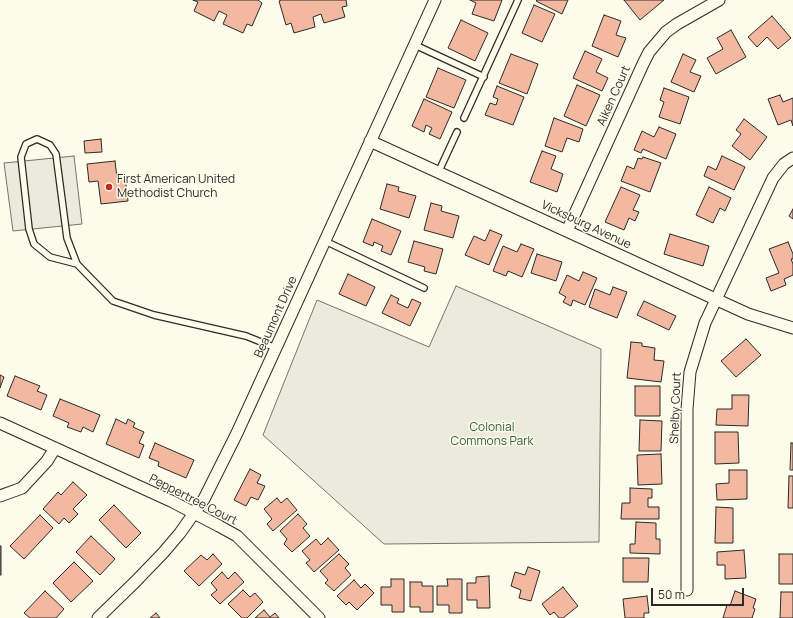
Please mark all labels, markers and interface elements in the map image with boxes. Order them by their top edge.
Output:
street label: Aiken Court [594,64,634,128]
place label: First American United Methodist Church [117,173,235,201]
marker: First American United Methodist Church [104,182,114,192]
street label: Vicksburg Avenue [539,198,633,252]
street label: Beaumont Drive [252,274,300,360]
street label: Shelby Court [668,372,684,444]
park label: Colonial Commons Park [451,421,533,449]
street label: Peppertree Court [147,472,239,528]
scale bar [653,580,746,606]
text: 50 m [658,586,685,603]

